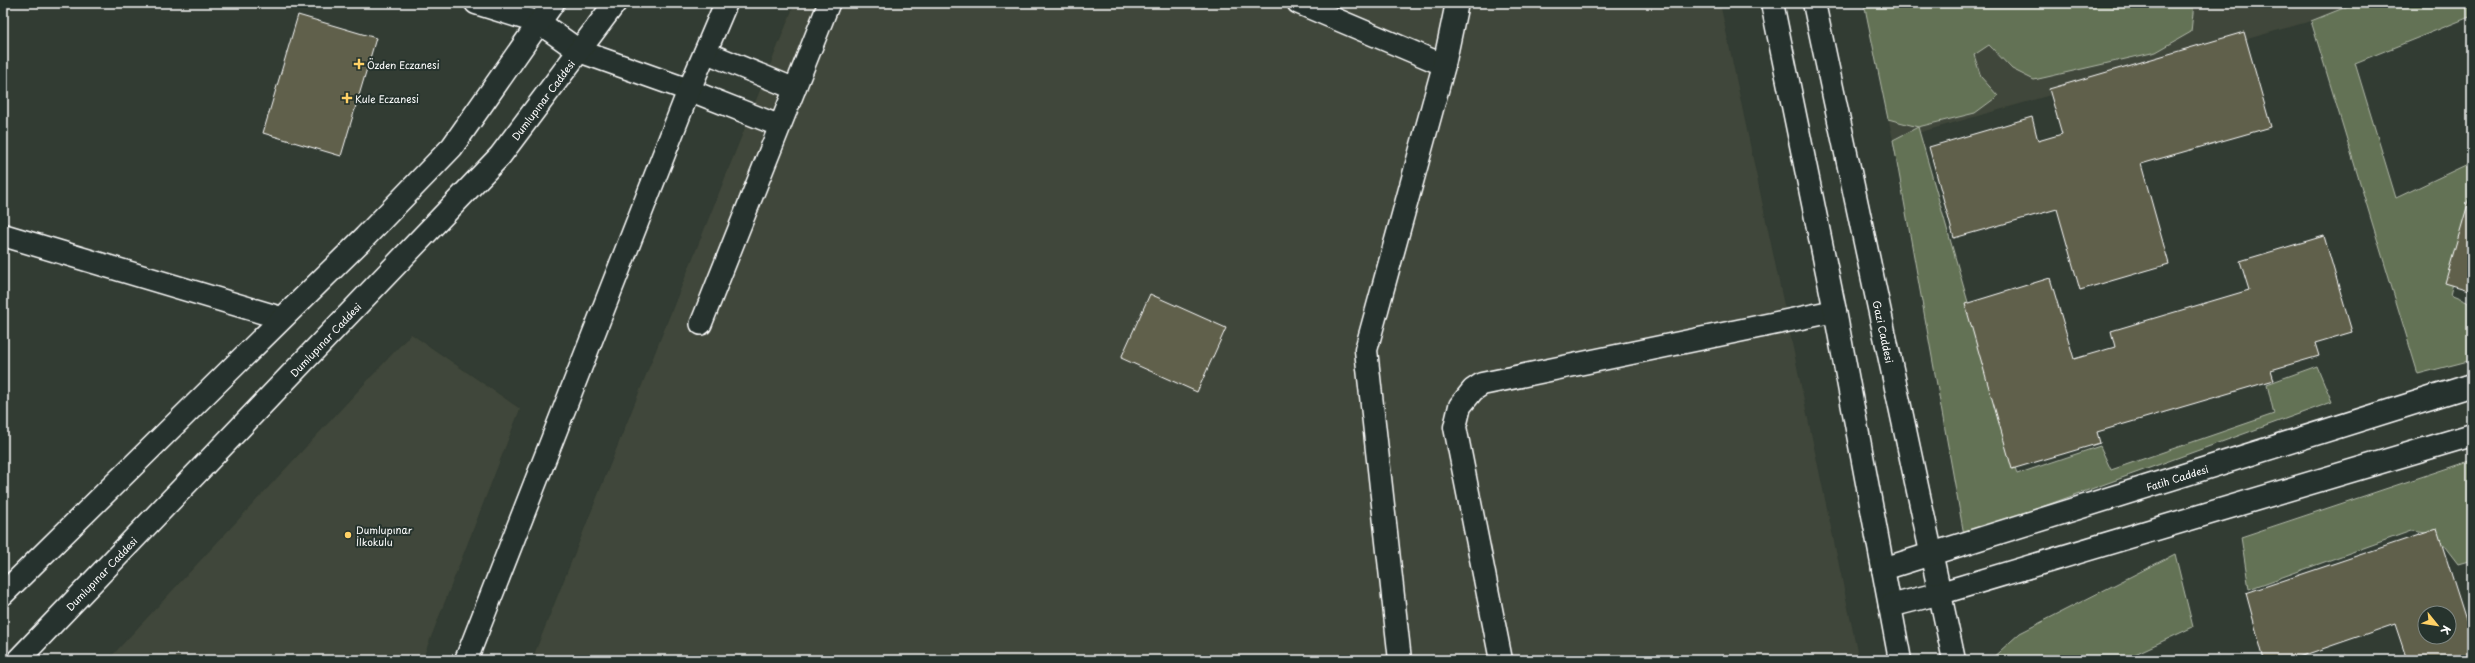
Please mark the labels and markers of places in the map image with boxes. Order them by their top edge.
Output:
place label: Özden Eczanesi [367,57,440,72]
marker: Özden Eczanesi [354,59,364,69]
place label: Kule Eczanesi [355,91,419,106]
marker: Kule Eczanesi [342,93,352,103]
place label: Dumlupınar İlkokulu [356,522,413,549]
marker: Dumlupınar İlkokulu [343,530,353,540]

